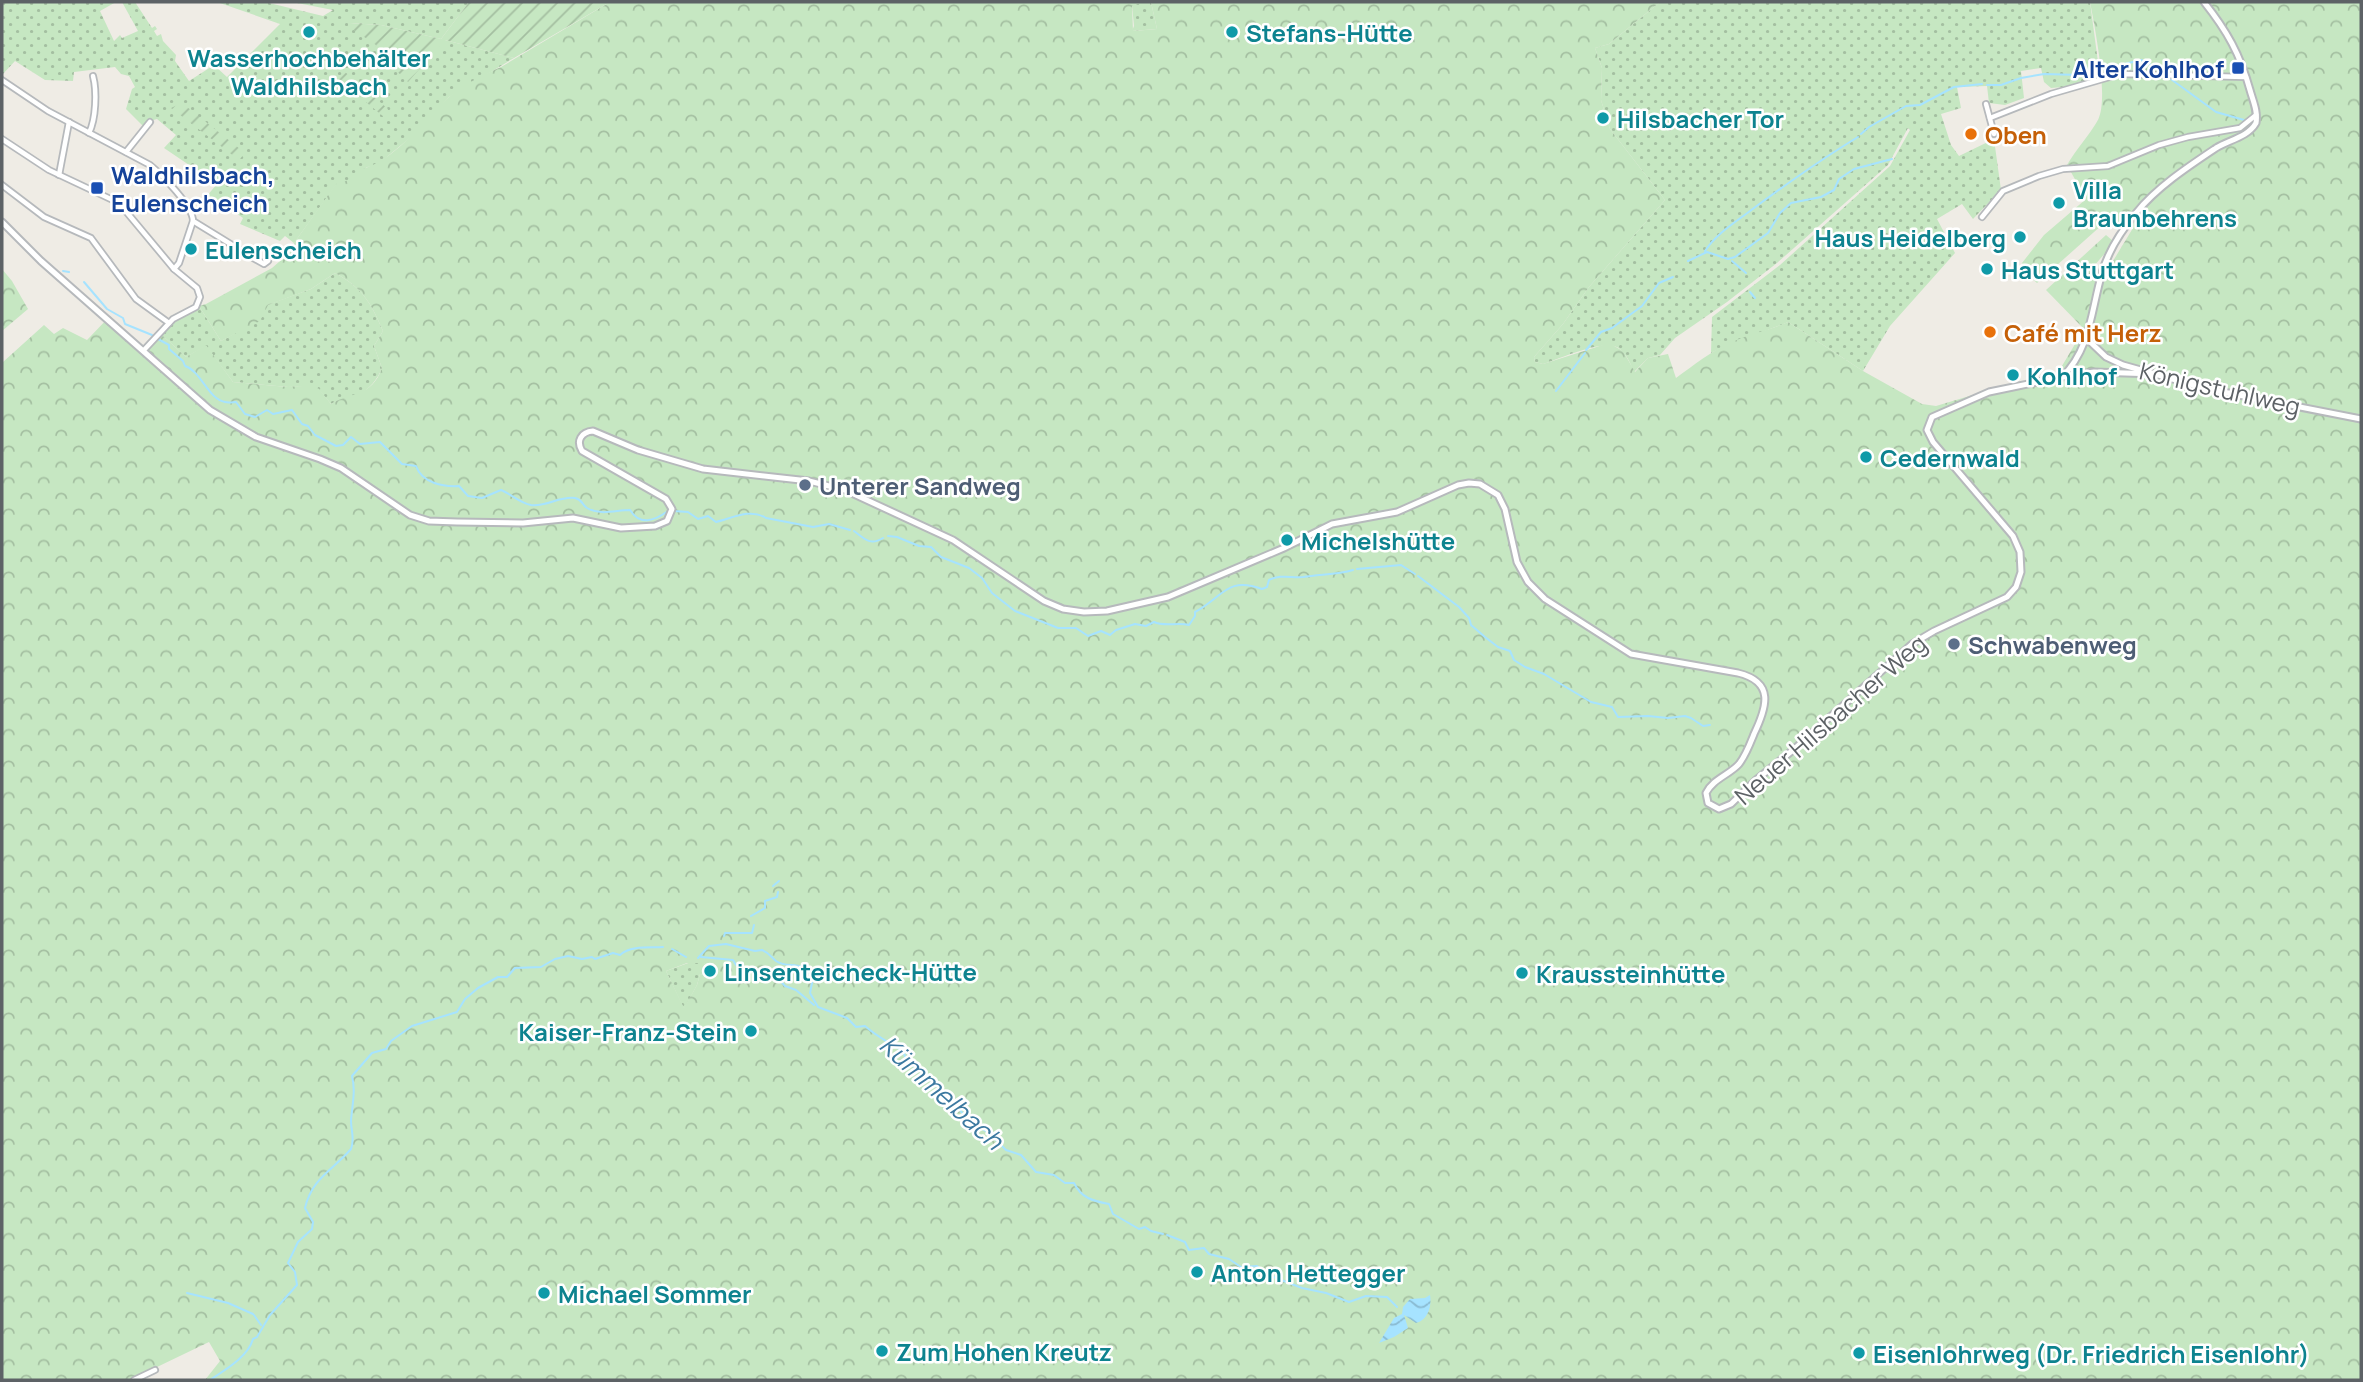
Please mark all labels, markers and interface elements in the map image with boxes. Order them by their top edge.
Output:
place label: Stefans-Hütte [1246,16,1413,49]
marker: Wasserhochbehälter Waldhilsbach [301,24,317,40]
marker: Stefans-Hütte [1224,24,1240,40]
place label: Wasserhochbehälter Waldhilsbach [187,41,431,102]
place label: Alter Kohlhof [2073,52,2224,85]
marker: Alter Kohlhof [2230,60,2246,76]
place label: Hilsbacher Tor [1617,102,1784,135]
marker: Hilsbacher Tor [1595,110,1611,126]
place label: Oben [1985,118,2047,151]
marker: Oben [1963,126,1979,142]
place label: Waldhilsbach, Eulenscheich [111,158,275,219]
place label: Villa Braunbehrens [2073,173,2237,234]
marker: Waldhilsbach, Eulenscheich [89,180,105,196]
marker: Villa Braunbehrens [2051,195,2067,211]
place label: Haus Heidelberg [1814,221,2006,254]
marker: Haus Heidelberg [2012,229,2028,245]
place label: Eulenscheich [205,233,362,266]
marker: Eulenscheich [183,241,199,257]
place label: Haus Stuttgart [2001,253,2174,286]
marker: Haus Stuttgart [1979,261,1995,277]
place label: Café mit Herz [2004,316,2162,349]
marker: Café mit Herz [1982,324,1998,340]
street label: Königstuhlweg [2136,353,2304,423]
place label: Kohlhof [2027,359,2117,392]
marker: Kohlhof [2005,367,2021,383]
place label: Cedernwald [1880,441,2020,474]
marker: Cedernwald [1858,449,1874,465]
place label: Unterer Sandweg [819,469,1021,502]
marker: Unterer Sandweg [797,477,813,493]
place label: Michelshütte [1301,524,1455,557]
marker: Michelshütte [1279,532,1295,548]
street label: Neuer Hilsbacher Weg [1727,626,1933,812]
place label: Schwabenweg [1968,628,2137,661]
marker: Schwabenweg [1946,636,1962,652]
place label: Linsenteicheck-Hütte [724,955,977,988]
place label: Kraussteinhütte [1536,957,1725,990]
marker: Linsenteicheck-Hütte [702,963,718,979]
marker: Kraussteinhütte [1514,965,1530,981]
place label: Kaiser-Franz-Stein [519,1015,737,1048]
marker: Kaiser-Franz-Stein [743,1023,759,1039]
water label: Kümmelbach [872,1027,1013,1158]
place label: Anton Hettegger [1211,1256,1406,1289]
marker: Anton Hettegger [1189,1264,1205,1280]
place label: Michael Sommer [558,1277,751,1310]
marker: Michael Sommer [536,1285,552,1301]
place label: Zum Hohen Kreutz [896,1335,1112,1368]
place label: Eisenlohrweg (Dr. Friedrich Eisenlohr) [1873,1337,2310,1370]
marker: Zum Hohen Kreutz [874,1343,890,1359]
marker: Eisenlohrweg (Dr. Friedrich Eisenlohr) [1851,1345,1867,1361]

